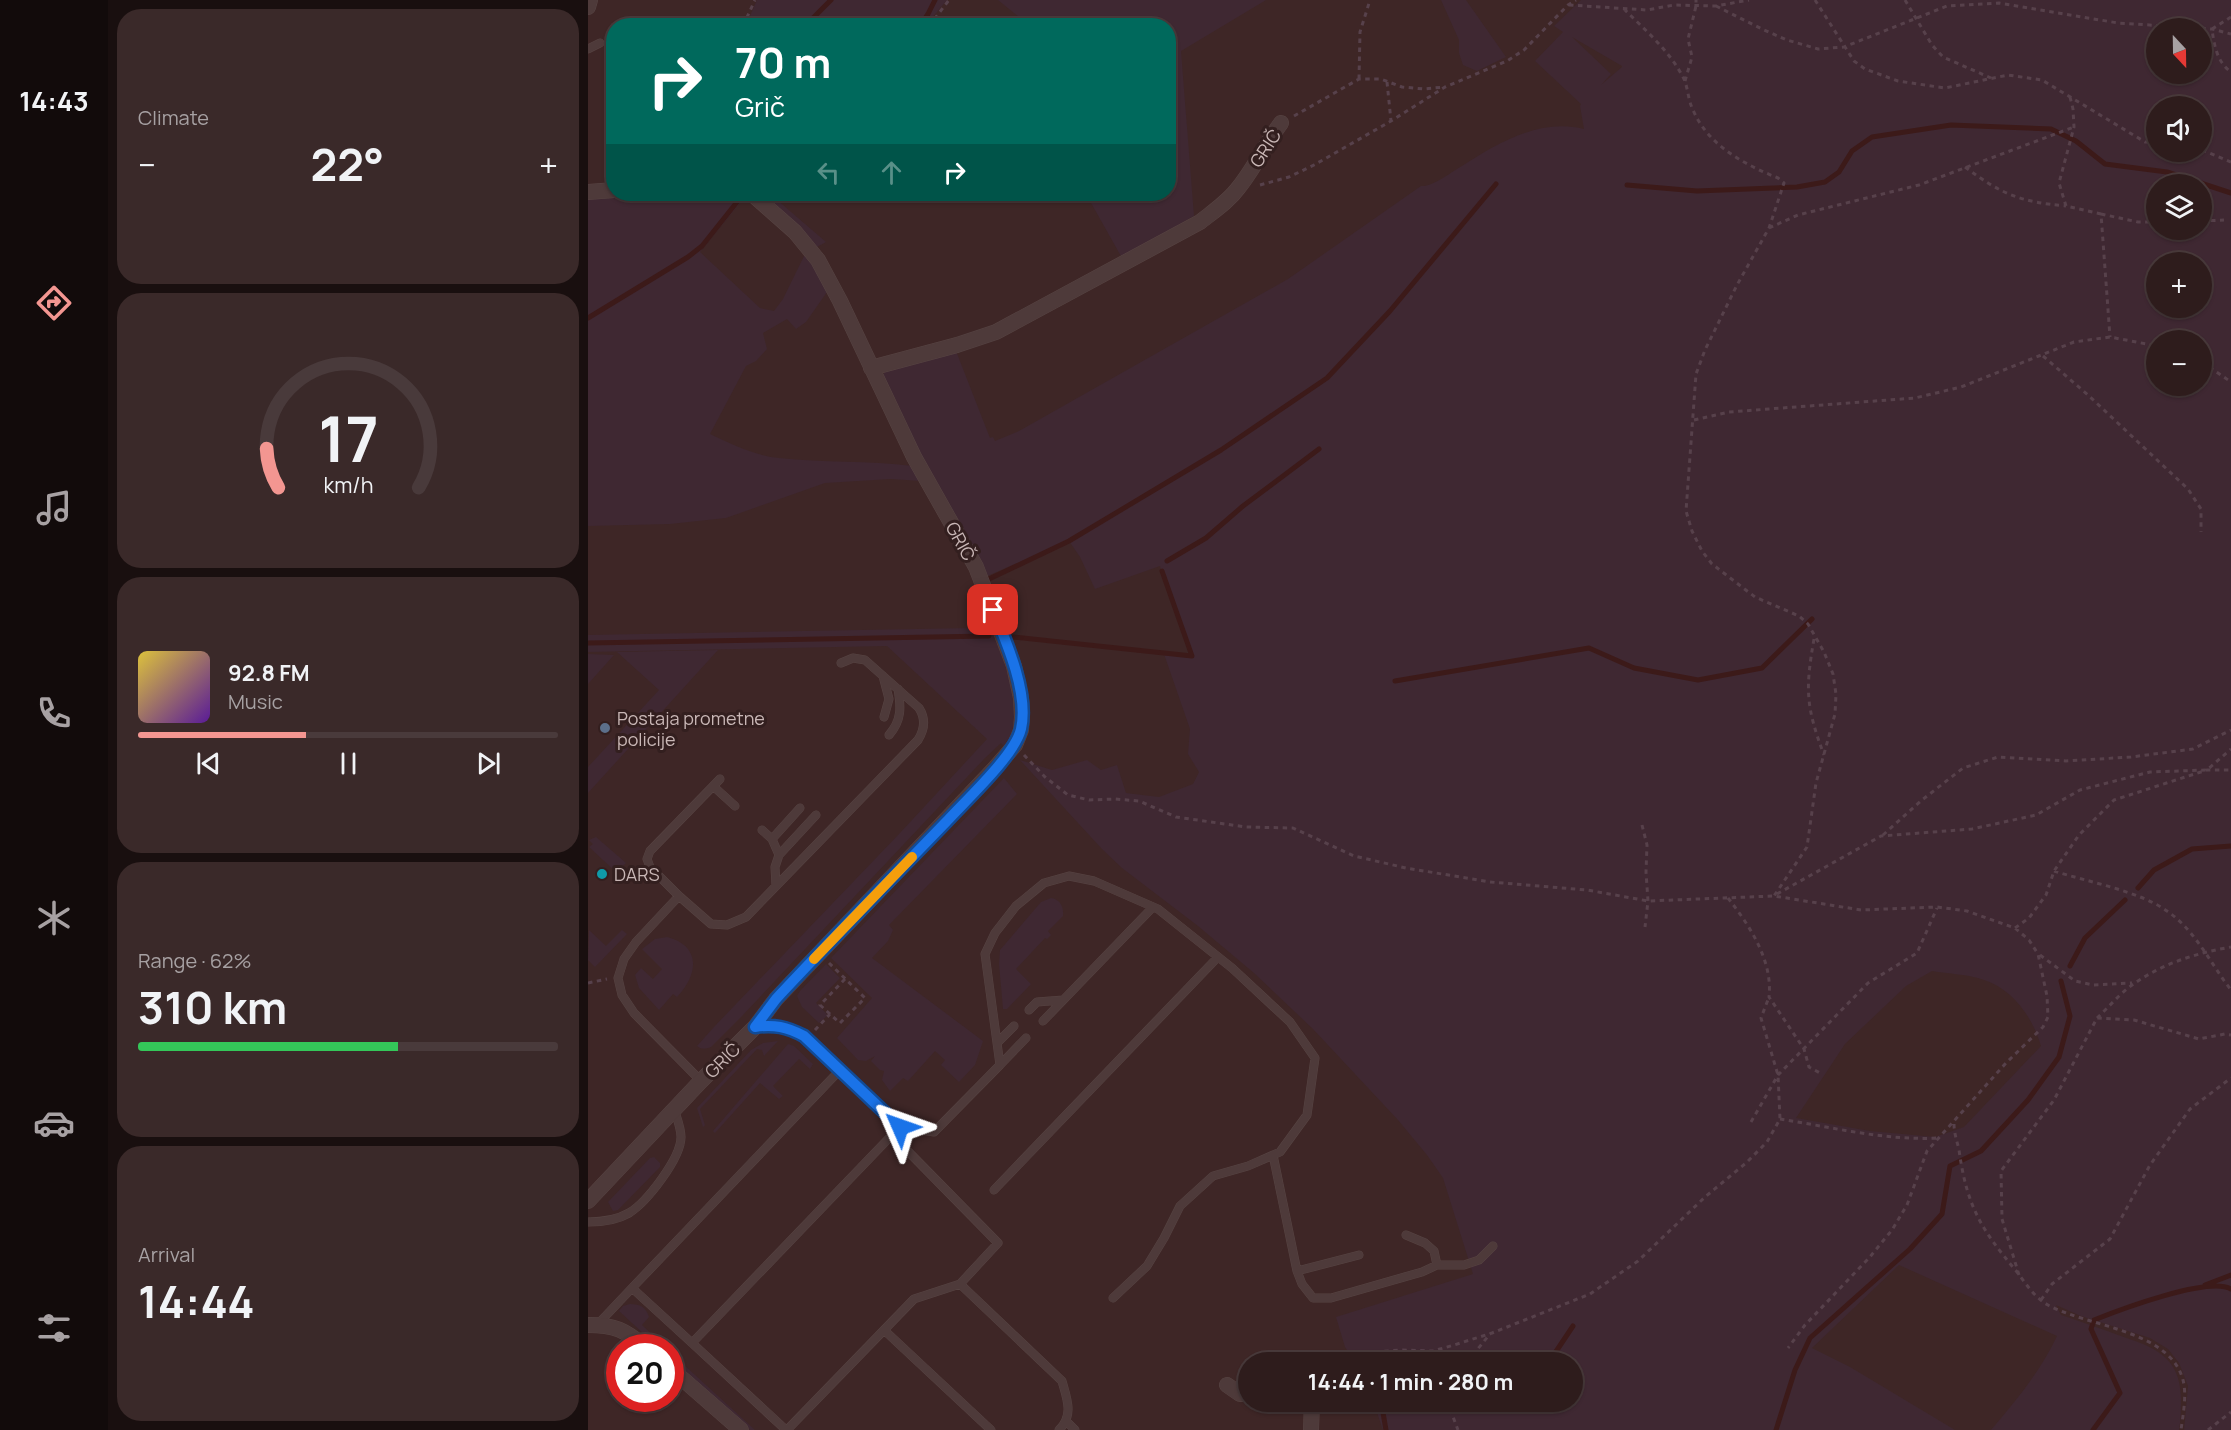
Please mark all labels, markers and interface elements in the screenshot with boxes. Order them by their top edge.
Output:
north arrow [2146,18,2212,84]
map controls [2146,18,2212,396]
text: 70 m [735,33,831,91]
icon: right [636,42,714,120]
text: 14:43 [19,82,89,119]
text: Grič [735,88,785,125]
button: sound [2146,96,2212,162]
text: Climate [138,104,209,131]
street label: GRIČ [1244,124,1286,172]
text: 22° [310,133,384,195]
text: − [138,142,156,187]
text: + [539,142,558,187]
icon: left [812,156,845,189]
icon: ahead [875,156,908,189]
icon: right [938,156,971,189]
button: layers [2146,174,2212,240]
button: + [2146,252,2212,318]
icon: directions [33,282,75,324]
button: − [2146,330,2212,396]
text: 17 [318,395,378,481]
text: km/h [323,470,373,499]
icon: music [33,487,75,529]
street label: GRIČ [941,517,982,565]
pin [967,584,1018,635]
icon: arrive [976,593,1009,626]
text: 92.8 FM [228,658,310,688]
text: Music [228,688,283,715]
icon: phone [33,692,75,734]
place label: Postaja prometne policije [617,706,765,751]
marker: Postaja prometne policije [598,721,612,735]
icon: previous [192,747,225,780]
icon: pause [332,747,365,780]
icon: next [472,747,505,780]
place label: DARS [614,862,660,886]
marker: DARS [595,867,609,881]
icon: climate [33,897,75,939]
text: Range · 62% [138,947,252,974]
text: 310 km [138,976,287,1038]
street label: GRIČ [699,1037,745,1083]
position arrow [868,1095,932,1159]
icon: car [33,1102,75,1144]
text: Arrival [138,1241,195,1268]
text: 14:44 [138,1270,255,1332]
icon: filters [33,1307,75,1349]
speed limit sign: 20 [606,1334,684,1412]
text: 14:44 · 1 min · 280 m [1308,1367,1513,1397]

